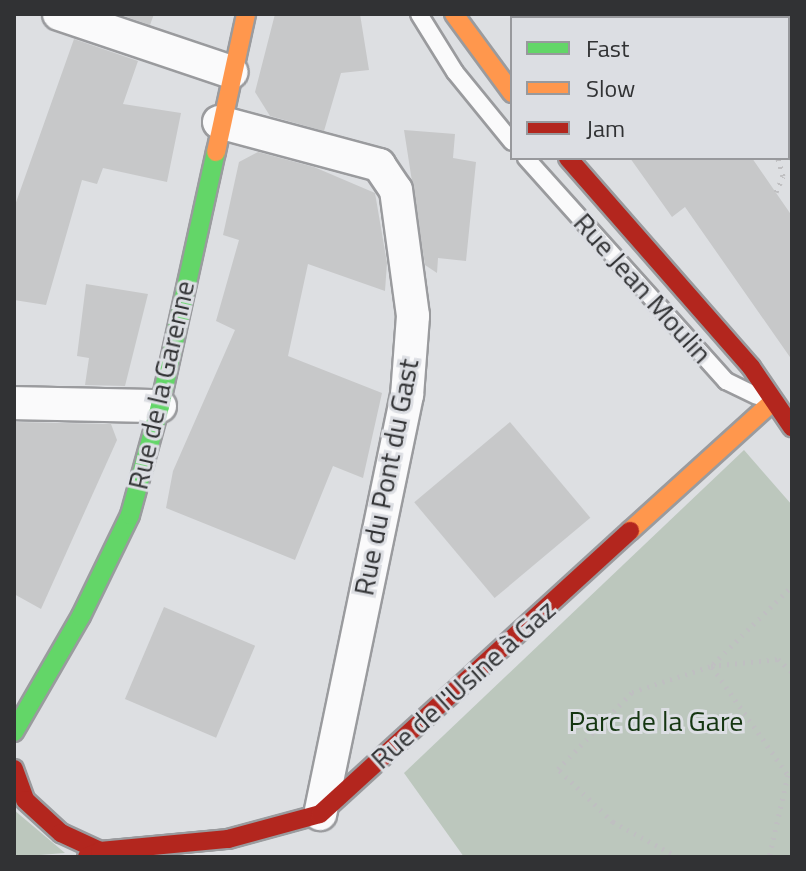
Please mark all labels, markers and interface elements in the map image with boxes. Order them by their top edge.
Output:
legend [510,16,790,160]
text: Fast [586,30,629,66]
text: Slow [586,70,635,106]
text: Jam [586,110,625,146]
street label: Rue Jean Moulin [567,206,719,370]
street label: Rue de la Garenne [121,277,201,493]
street label: Rue du Pont du Gast [347,356,425,598]
street label: Rue de l'Usine à Gaz [364,592,562,776]
park label: Parc de la Gare [569,704,743,738]

